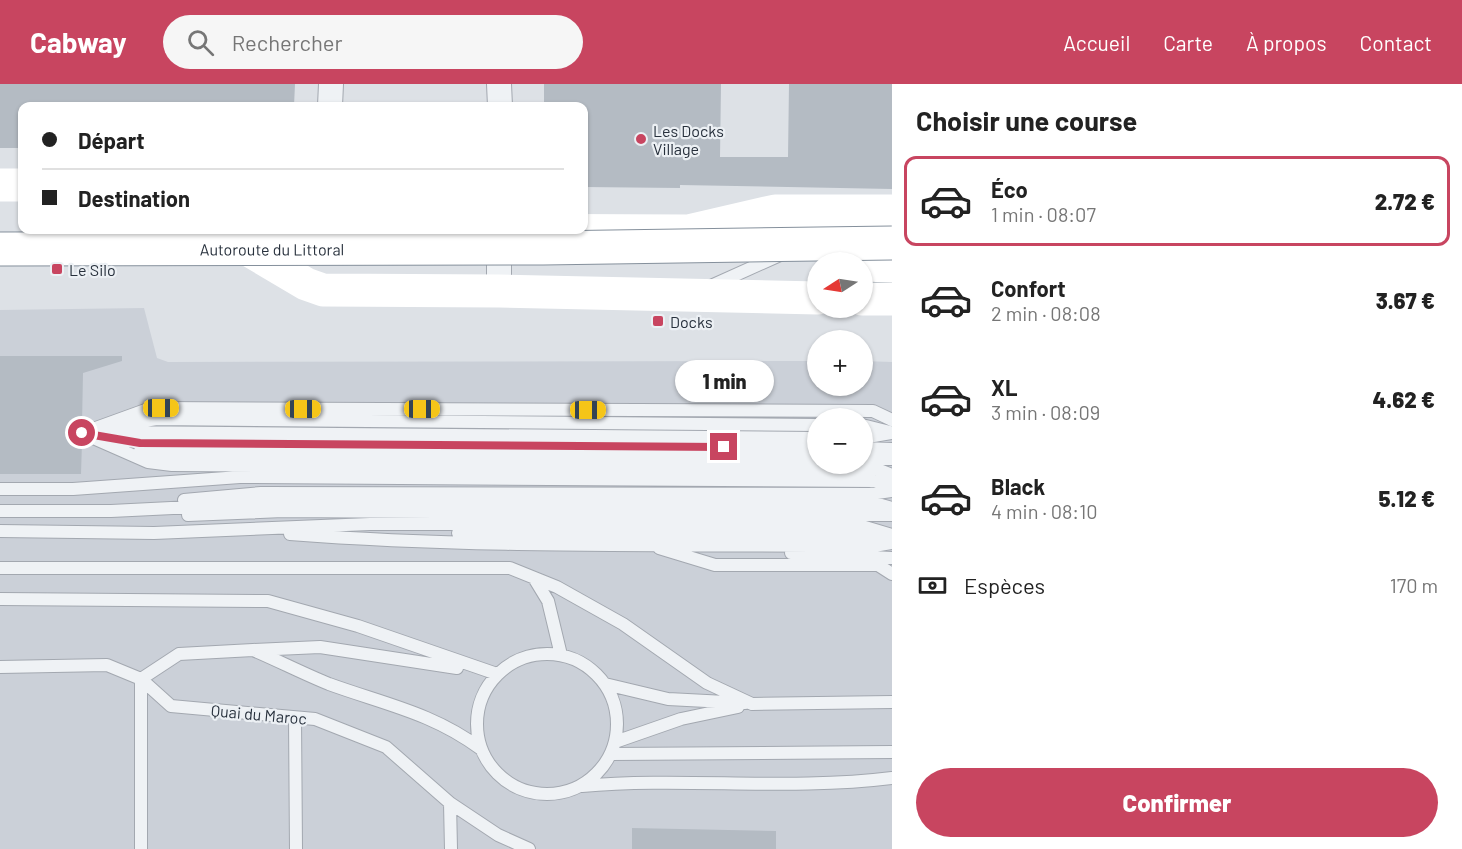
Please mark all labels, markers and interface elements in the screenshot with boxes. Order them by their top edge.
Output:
search box [163,15,583,69]
text: Cabway [30,25,127,59]
icon: search [184,26,217,59]
text: Rechercher [232,29,342,55]
text: Accueil [1063,30,1130,55]
text: Carte [1163,30,1213,55]
text: À propos [1246,30,1327,55]
text: Contact [1360,30,1432,55]
text: Choisir une course [916,104,1137,136]
place label: Les Docks Village [653,121,724,158]
text: Départ [78,127,145,153]
marker: Les Docks Village [634,132,648,146]
icon: car [919,174,973,228]
text: Éco [991,176,1028,202]
text: Destination [78,185,190,211]
text: 2.72 € [1375,188,1435,214]
text: 1 min · 08:07 [991,202,1096,226]
street label: Autoroute du Littoral [200,239,344,258]
north arrow [807,252,873,318]
map controls [807,252,873,474]
place label: Le Silo [69,260,116,279]
marker: Le Silo [50,262,64,276]
icon: car [919,273,973,327]
text: Confort [991,275,1066,301]
text: 3.67 € [1376,287,1435,313]
text: 2 min · 08:08 [991,301,1101,325]
place label: Docks [670,312,713,331]
marker: Docks [651,314,665,328]
button: + [807,330,873,396]
callout: 1 min [674,360,774,402]
text: 1 min [703,369,746,393]
icon: car [919,372,973,426]
text: XL [991,374,1017,400]
text: 4.62 € [1373,386,1435,412]
car [143,399,179,417]
car [285,400,321,418]
car [404,400,440,418]
text: 3 min · 08:09 [991,400,1100,424]
car [570,401,606,419]
button: − [807,408,873,474]
route start [68,419,95,446]
route end [710,433,737,460]
icon: car [919,471,973,525]
text: Black [991,473,1045,499]
text: 5.12 € [1378,485,1435,511]
text: 4 min · 08:10 [991,499,1097,523]
icon: cash [916,569,949,602]
text: Espèces [964,572,1045,598]
text: 170 m [1390,573,1438,597]
street label: Quai du Maroc [210,700,308,728]
button: Confirmer [916,768,1438,837]

